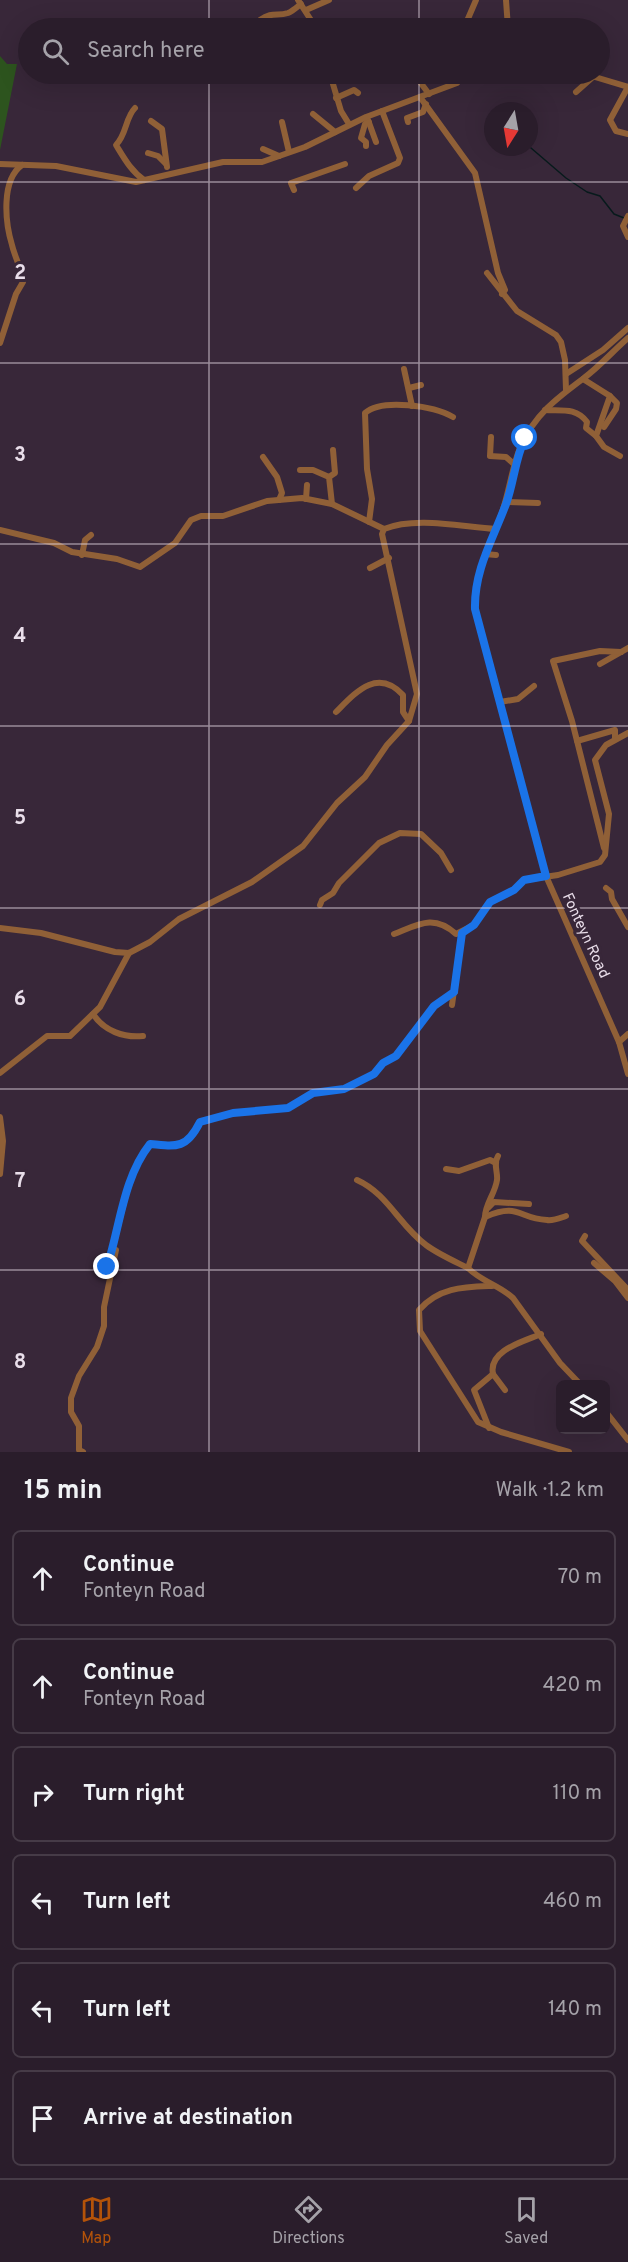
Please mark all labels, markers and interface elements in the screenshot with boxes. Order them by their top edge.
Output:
search box [18,18,610,84]
icon: search [39,35,72,68]
text: Search here [87,38,205,65]
north arrow [484,102,538,156]
text: 2 [14,261,26,287]
route start [511,424,537,450]
text: 3 [14,443,26,469]
text: 4 [14,624,26,650]
text: 5 [14,806,26,832]
street label: Fonteyn Road [557,890,613,982]
text: 6 [14,987,26,1013]
text: 7 [15,1169,25,1195]
route end [93,1253,119,1279]
text: 8 [14,1350,26,1376]
map controls [556,1380,610,1434]
button: layers [556,1380,610,1434]
text: 15 min [24,1475,102,1508]
text: Walk · 1.2 km [495,1478,604,1504]
text: Continue [83,1552,174,1579]
icon: ahead [26,1562,59,1595]
text: 70 m [558,1565,602,1591]
text: Fonteyn Road [83,1579,205,1605]
text: Continue [83,1660,174,1687]
icon: ahead [26,1670,59,1703]
text: 420 m [543,1673,602,1699]
text: Fonteyn Road [83,1687,205,1713]
icon: right [26,1778,59,1811]
text: Turn right [83,1781,185,1808]
text: 110 m [553,1781,602,1807]
icon: left [26,1886,59,1919]
text: Turn left [83,1889,171,1916]
text: 460 m [543,1889,602,1915]
icon: left [26,1994,59,2027]
text: Turn left [83,1997,171,2024]
text: 140 m [548,1997,602,2023]
icon: arrive [26,2102,59,2135]
text: Arrive at destination [83,2105,293,2132]
tab: Map [80,2193,113,2249]
tab: Directions [272,2193,345,2249]
tab: Saved [504,2193,548,2249]

